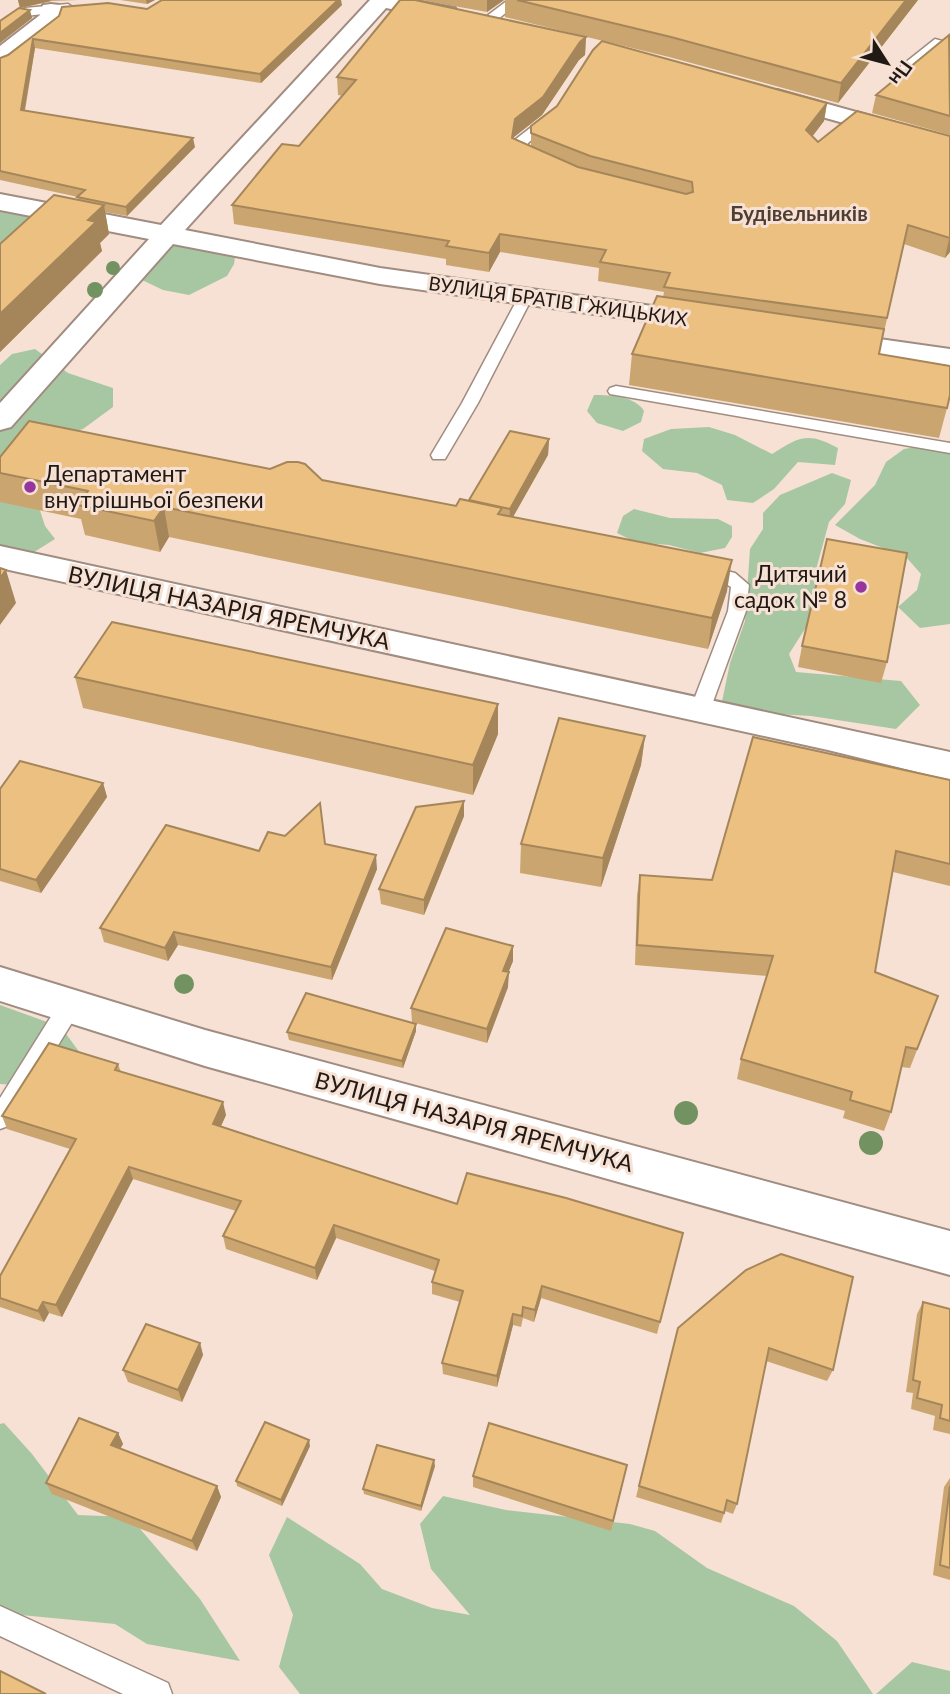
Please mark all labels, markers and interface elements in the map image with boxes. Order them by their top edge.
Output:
north arrow [852,28,922,98]
text: Пн [885,56,918,90]
district label: Будівельників [730,200,868,225]
street label: ВУЛИЦЯ БРАТІВ ҐЖИЦЬКИХ [427,271,690,330]
place label: Департамент внутрішньої безпеки [44,459,264,513]
marker: Департамент внутрішньої безпеки [22,479,38,495]
street label: ВУЛИЦЯ НАЗАРІЯ ЯРЕМЧУКА [66,559,393,655]
place label: Дитячий садок № 8 [734,559,847,613]
marker: Дитячий садок № 8 [853,579,869,595]
street label: ВУЛИЦЯ НАЗАРІЯ ЯРЕМЧУКА [312,1065,637,1177]

